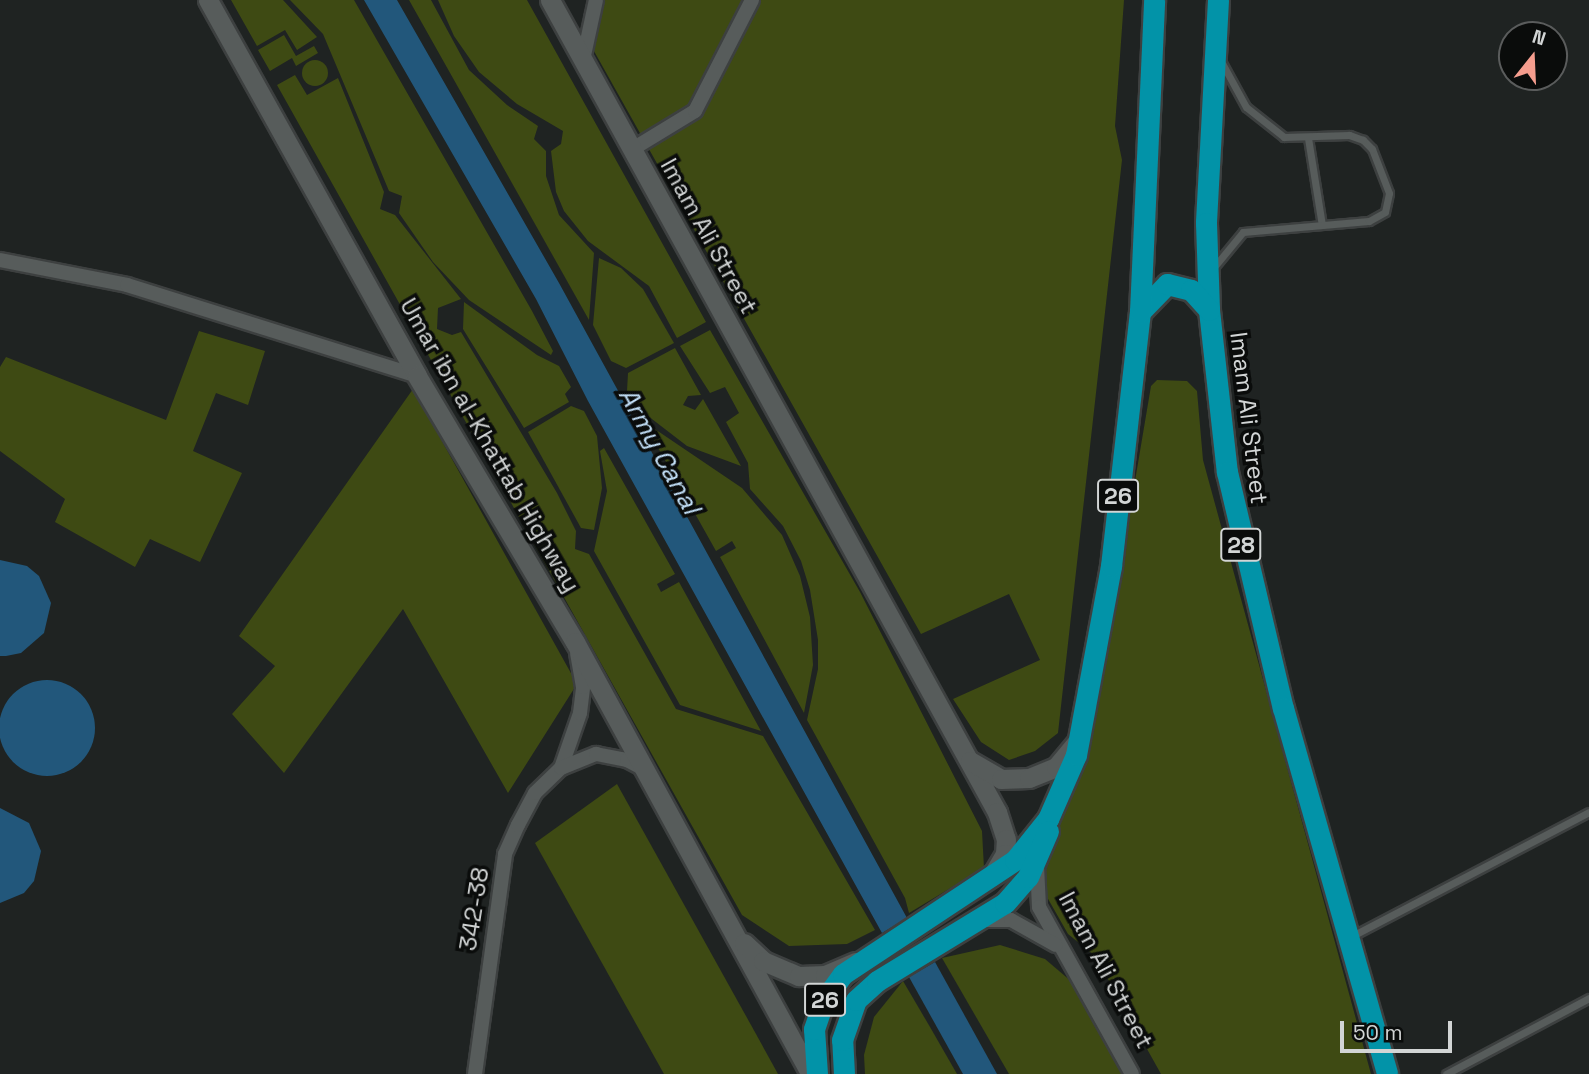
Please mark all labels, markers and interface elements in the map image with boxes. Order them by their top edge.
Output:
north arrow [1498,21,1568,91]
text: N [1529,24,1549,51]
street label: Imam Ali Street [654,153,764,319]
street label: Umar ibn al-Khattab Highway [394,293,586,597]
street label: Imam Ali Street [1224,330,1274,506]
water label: Army Canal [611,382,707,520]
road number: 26 [1097,476,1139,516]
road number: 28 [1220,526,1262,565]
street label: 342-38 [453,865,495,953]
street label: Imam Ali Street [1053,887,1159,1053]
road number: 26 [804,981,846,1020]
scale bar [1344,1007,1456,1052]
text: 50 m [1353,1019,1403,1046]

